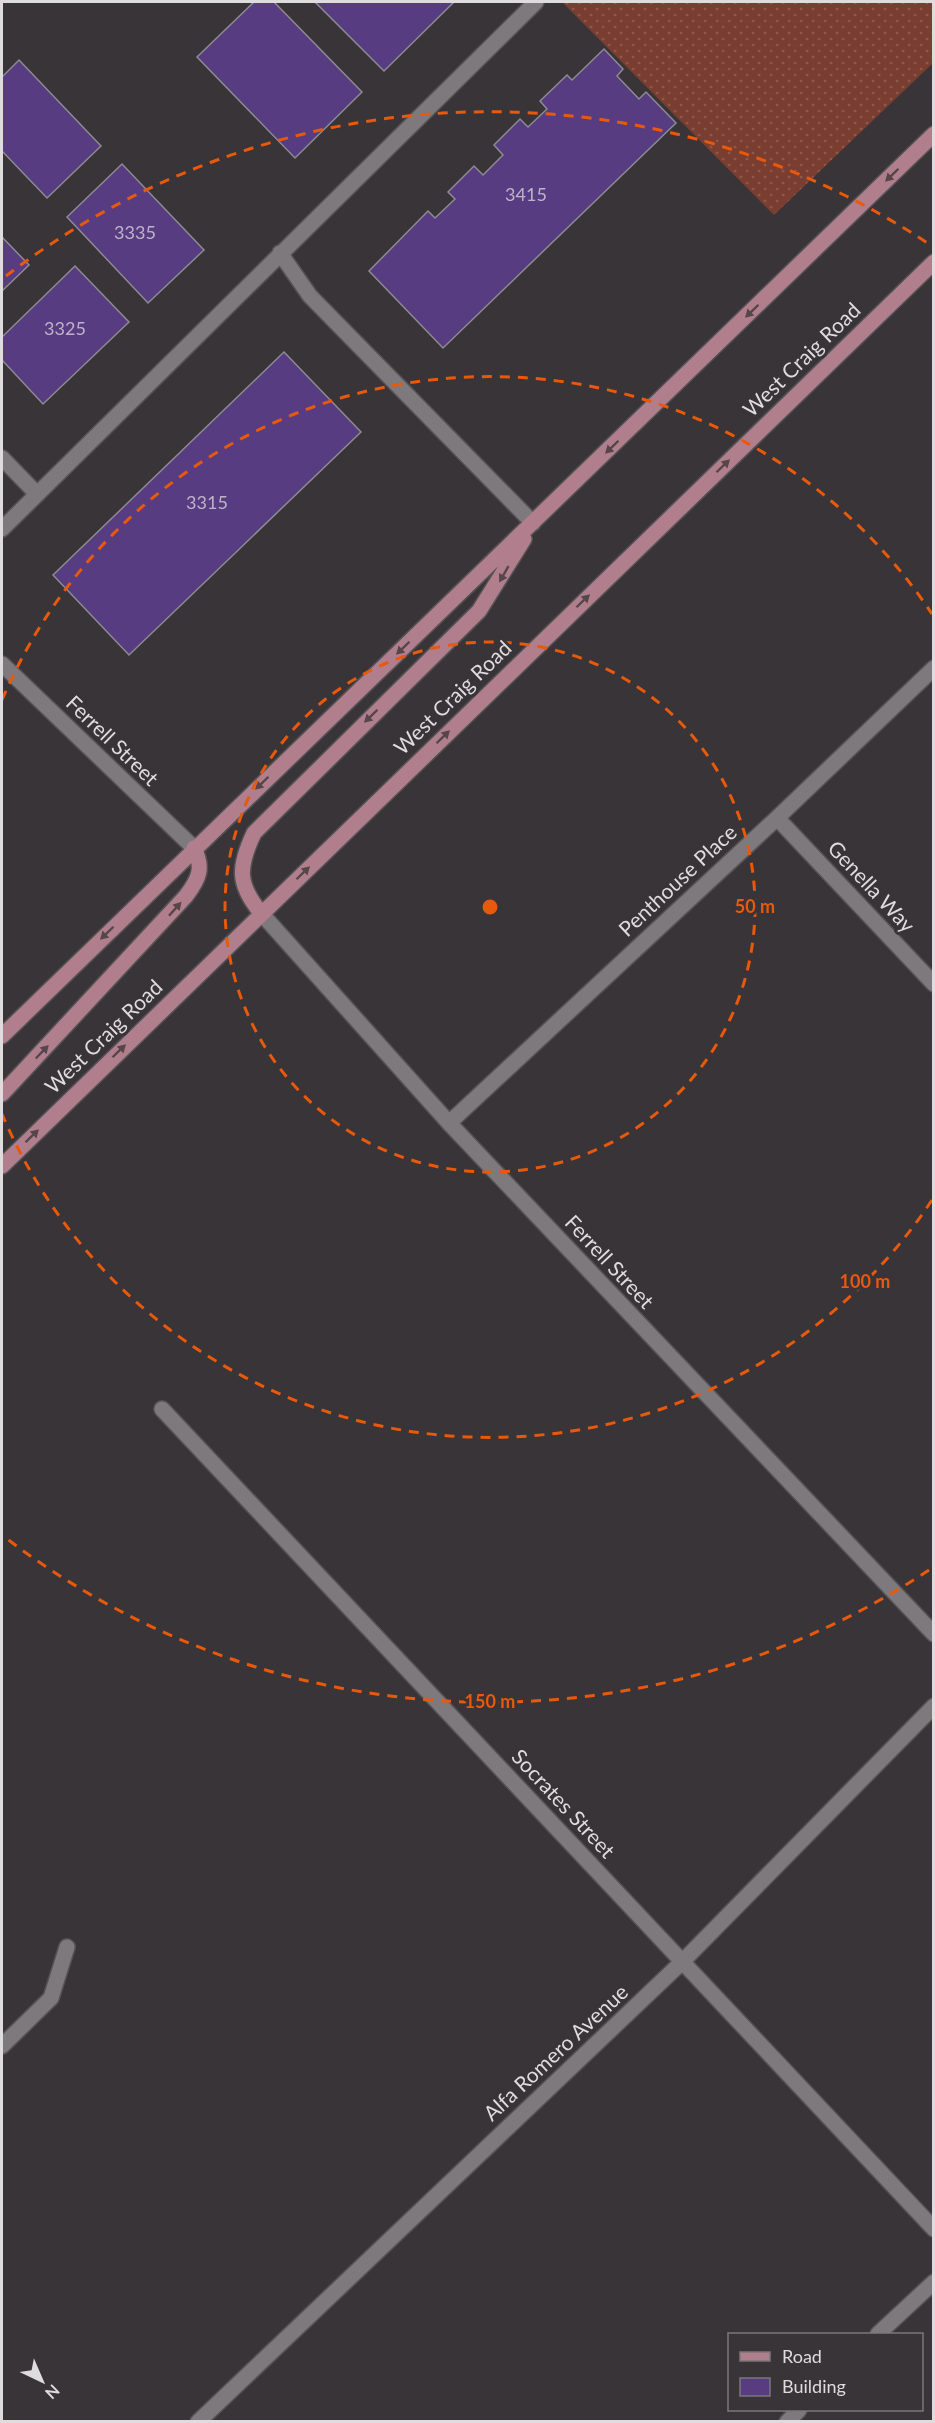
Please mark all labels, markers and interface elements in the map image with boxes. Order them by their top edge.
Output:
one-way arrow [884,168,899,182]
house number: 3415 [505,183,547,205]
house number: 3335 [114,221,156,243]
street label: West Craig Road [737,297,865,421]
one-way arrow [745,303,759,317]
house number: 3325 [44,317,86,339]
one-way arrow [605,439,619,453]
one-way arrow [716,459,730,473]
house number: 3315 [186,491,228,513]
one-way arrow [498,566,509,582]
one-way arrow [576,595,590,609]
street label: West Craig Road [388,635,516,759]
one-way arrow [395,641,410,655]
street label: Ferrell Street [62,690,165,790]
one-way arrow [364,708,378,722]
one-way arrow [435,731,450,744]
one-way arrow [254,776,269,790]
street label: Penthouse Place [613,819,741,941]
street label: Genella Way [823,835,921,937]
one-way arrow [295,866,310,880]
text: 50 m [735,895,775,917]
centre of rings [480,897,500,917]
one-way arrow [168,902,181,917]
one-way arrow [99,926,114,940]
street label: West Craig Road [39,974,167,1098]
one-way arrow [35,1044,49,1059]
one-way arrow [112,1045,126,1059]
one-way arrow [24,1130,38,1144]
street label: Ferrell Street [561,1209,660,1313]
text: 100 m [840,1270,890,1292]
text: 150 m [465,1690,515,1712]
street label: Socrates Street [507,1743,621,1863]
street label: Alfa Romero Avenue [478,1979,632,2125]
legend [728,2333,923,2411]
text: Road [782,2345,822,2367]
north arrow [12,2351,72,2411]
text: Building [782,2375,846,2397]
text: N [42,2381,64,2403]

